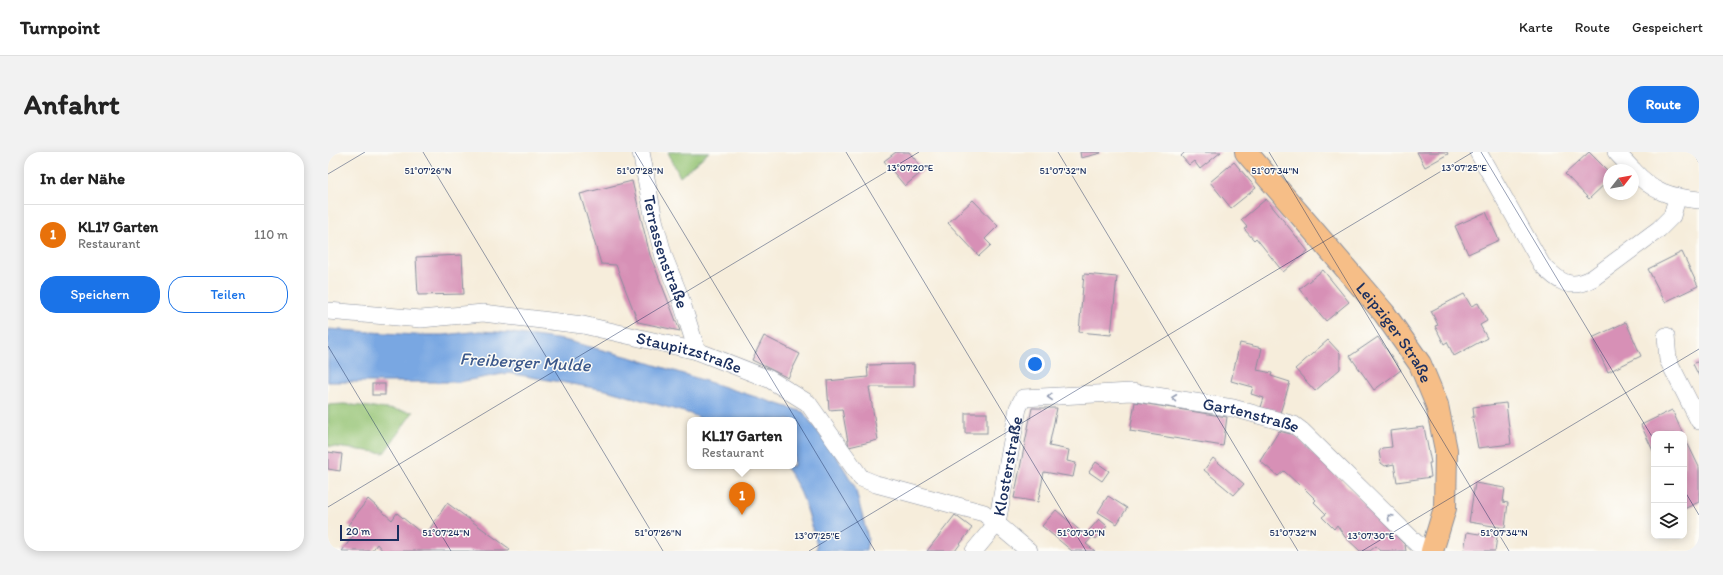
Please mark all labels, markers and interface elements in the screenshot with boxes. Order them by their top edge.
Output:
text: Turnpoint [20,16,100,39]
text: Karte [1519,19,1553,36]
text: Route [1575,19,1610,36]
text: Gespeichert [1632,19,1703,36]
button: Route [1628,86,1699,123]
text: Anfahrt [24,87,119,121]
text: 13°07'20"E [887,161,934,174]
text: 13°07'25"E [1441,161,1487,174]
text: 51°07'26"N [405,164,452,177]
text: 51°07'28"N [617,164,664,177]
text: 51°07'32"N [1040,164,1087,177]
text: 51°07'34"N [1251,164,1299,177]
north arrow [1603,164,1639,200]
text: In der Nähe [40,168,125,188]
street label: Terrassenstraße [639,193,693,311]
text: KL17 Garten [78,218,158,236]
text: 1 [50,227,56,242]
text: 110 m [254,227,288,242]
text: Restaurant [78,236,140,251]
button: Speichern [40,276,160,313]
button: Teilen [168,276,288,313]
street label: Leipziger Straße [1352,278,1437,386]
street label: Staupitzstraße [634,327,745,377]
water label: Freiberger Mulde [459,348,592,376]
your location [1025,354,1045,374]
one-way arrow [1047,393,1053,401]
street label: Gartenstraße [1201,393,1305,436]
one-way arrow [1171,394,1178,403]
street label: Klosterstraße [988,415,1026,518]
popup [687,417,797,469]
text: KL17 Garten [702,427,782,445]
map controls [1651,431,1687,539]
button: + [1651,431,1687,467]
text: Restaurant [702,445,764,460]
button: − [1651,467,1687,503]
pin: 1 [729,482,755,515]
button: layers [1651,503,1687,539]
one-way arrow [1387,514,1395,522]
scale bar [340,523,399,542]
text: 20 m [346,525,370,538]
text: 51°07'24"N [422,526,470,539]
text: 51°07'26"N [635,526,682,539]
text: 51°07'30"N [1057,526,1105,539]
text: 51°07'32"N [1270,526,1317,539]
text: 51°07'34"N [1480,526,1528,539]
text: 13°07'25"E [794,529,840,542]
text: 13°07'30"E [1348,529,1395,542]

